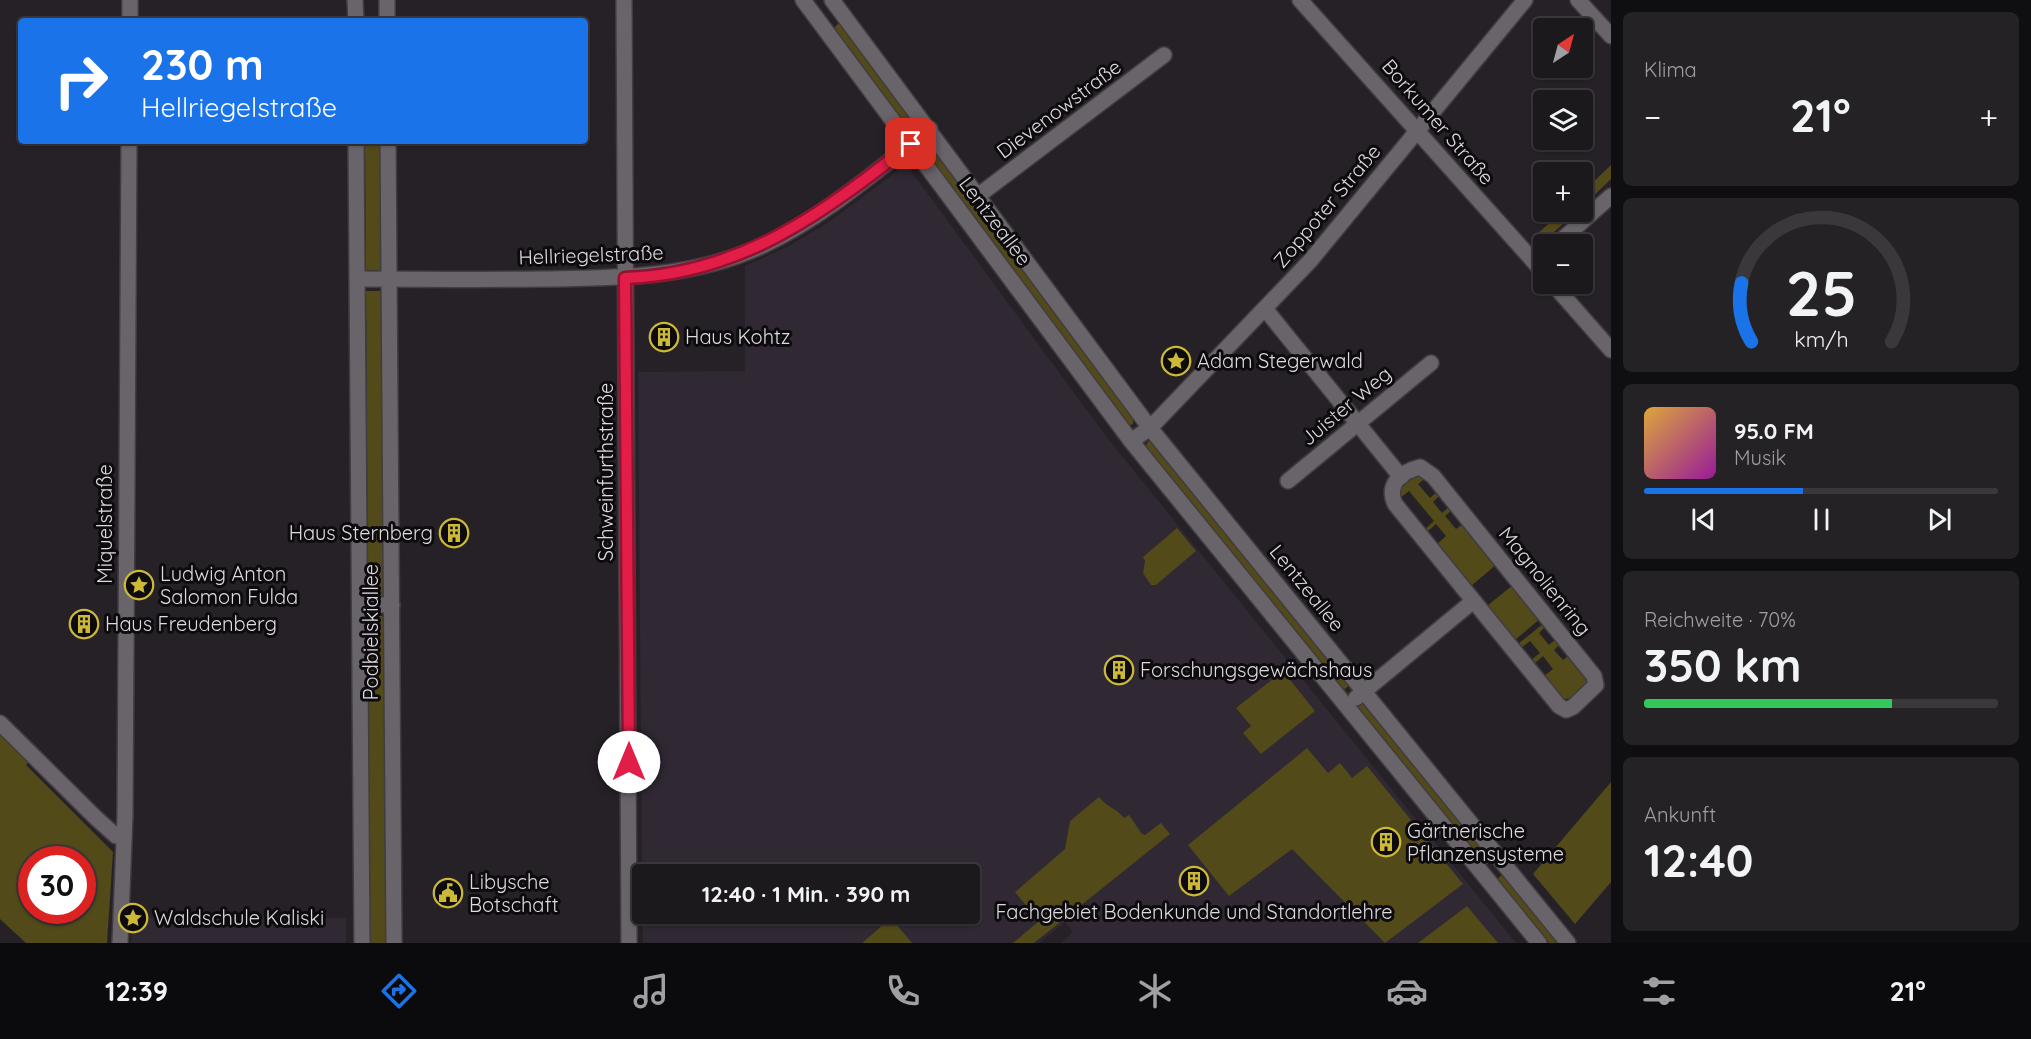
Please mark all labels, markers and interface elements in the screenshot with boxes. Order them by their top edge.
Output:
north arrow [1533,18,1593,78]
map controls [1533,18,1593,294]
text: 230 m [141,38,264,91]
icon: right [42,42,120,120]
street label: Dievenowstraße [992,54,1126,164]
street label: Borkumer Straße [1377,54,1500,190]
text: Klima [1644,57,1697,82]
text: 21° [1790,87,1851,143]
text: Hellriegelstraße [141,90,337,124]
button: layers [1533,90,1593,150]
text: − [1644,96,1661,137]
text: + [1979,96,1998,137]
pin [885,118,936,169]
icon: arrive [894,127,927,160]
street label: Zoppoter Straße [1268,139,1385,272]
button: + [1533,162,1593,222]
street label: Lentzeallee [954,171,1037,270]
button: − [1533,234,1593,294]
street label: Hellriegelstraße [518,239,664,270]
text: 25 [1785,254,1857,332]
building icon: Haus Kohtz [648,321,680,353]
place label: Haus Kohtz [685,324,790,349]
text: km/h [1794,327,1848,353]
place icon: Adam Stegerwald [1160,345,1192,377]
place label: Adam Stegerwald [1197,348,1363,373]
street label: Juister Weg [1295,361,1396,451]
street label: Schweinfurthstraße [593,383,618,561]
text: 95.0 FM [1734,417,1814,445]
text: Musik [1734,445,1786,470]
street label: Miquelstraße [92,464,117,584]
icon: previous [1687,503,1720,536]
icon: pause [1805,503,1838,536]
icon: next [1923,503,1956,536]
building icon: Haus Sternberg [438,517,470,549]
place label: Haus Sternberg [289,520,433,545]
street label: Magnolienring [1494,521,1597,640]
street label: Lentzeallee [1265,539,1350,636]
place label: Ludwig Anton Salomon Fulda [160,561,298,609]
street label: Podbielskiallee [358,564,383,700]
place icon: Ludwig Anton Salomon Fulda [123,569,155,601]
text: Reichweite · 70% [1644,607,1796,632]
building icon: Haus Freudenberg [68,608,100,640]
place label: Haus Freudenberg [105,611,277,636]
text: 350 km [1644,637,1801,693]
building icon: Forschungsgewächshaus [1103,654,1135,686]
place label: Forschungsgewächshaus [1140,657,1372,682]
position arrow [597,730,661,794]
text: Ankunft [1644,802,1716,827]
place label: Gärtnerische Pflanzensysteme [1407,818,1564,866]
building icon: Gärtnerische Pflanzensysteme [1370,826,1402,858]
text: 12:40 [1644,832,1754,888]
speed limit sign: 30 [18,846,96,924]
building icon: Fachgebiet Bodenkunde und Standortlehre [1178,865,1210,897]
place label: Libysche Botschaft [469,869,559,917]
public building icon: Libysche Botschaft [432,877,464,909]
text: 12:40 · 1 Min. · 390 m [702,880,910,908]
place label: Fachgebiet Bodenkunde und Standortlehre [995,899,1393,924]
place icon: Waldschule Kaliski [117,902,149,934]
place label: Waldschule Kaliski [154,905,324,930]
icon: directions [378,970,420,1012]
icon: music [630,970,672,1012]
icon: phone [882,970,924,1012]
icon: climate [1134,970,1176,1012]
icon: car [1386,970,1428,1012]
icon: filters [1638,970,1680,1012]
text: 12:39 [105,974,168,1008]
text: 21° [1889,974,1926,1008]

